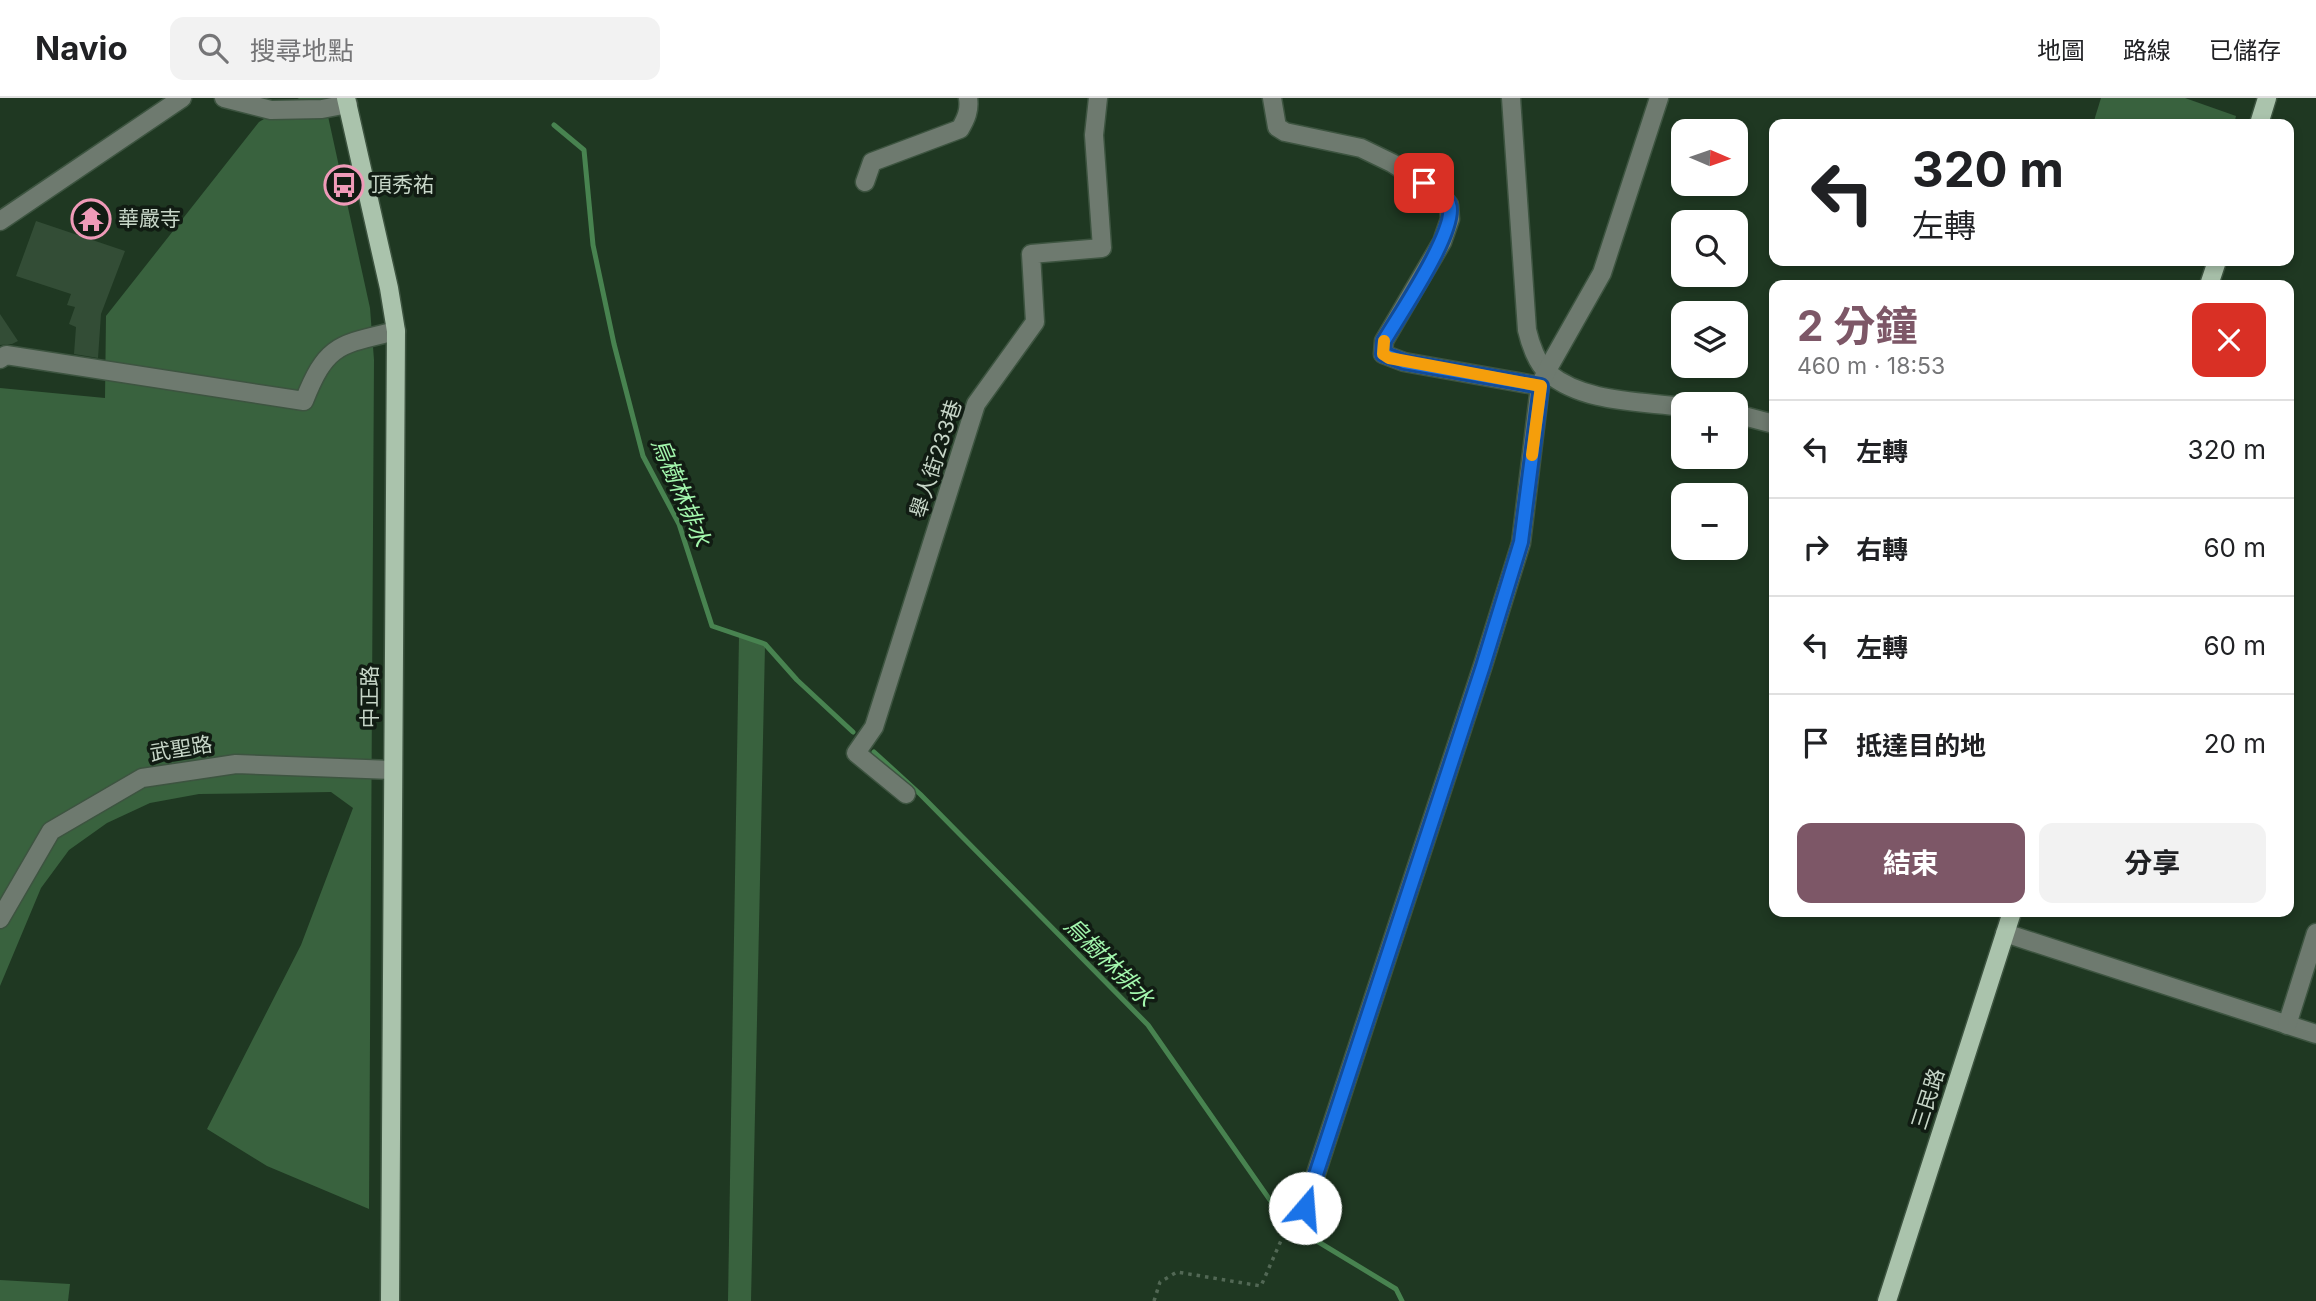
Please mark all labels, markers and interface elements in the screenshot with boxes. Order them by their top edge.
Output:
search box [170,17,660,80]
text: Navio [35,28,128,68]
icon: search [194,29,232,67]
text: 搜尋地點 [250,35,354,66]
text: 地圖 [2037,36,2085,65]
text: 路線 [2123,36,2171,65]
text: 已儲存 [2209,36,2281,65]
north arrow [1671,119,1748,196]
map controls [1671,119,1748,560]
text: 320 m [1912,140,2064,199]
icon: left [1797,147,1888,238]
pin [1394,153,1454,213]
bus stop icon: 頂秀祐 [323,164,365,206]
icon: arrive [1405,164,1443,202]
place label: 頂秀祐 [371,172,434,197]
temple icon: 華嚴寺 [70,198,112,240]
place label: 華嚴寺 [118,206,181,231]
text: 左轉 [1912,206,1976,245]
button: search [1671,210,1748,287]
text: 2 分鐘 [1797,300,1917,351]
button: layers [1671,301,1748,378]
button: close [2192,303,2266,377]
text: 460 m · 18:53 [1797,352,1945,380]
button: + [1671,392,1748,469]
street label: 舉人街233巷 [905,397,966,521]
icon: left [1797,430,1835,468]
water label: 烏樹林排水 [646,434,717,551]
text: 320 m [2188,434,2266,465]
text: 左轉 [1856,436,1908,467]
button: − [1671,483,1748,560]
icon: right [1797,528,1835,566]
text: 60 m [2203,532,2266,563]
text: 右轉 [1856,534,1908,565]
icon: left [1797,626,1835,664]
text: 60 m [2203,630,2266,661]
text: 左轉 [1856,632,1908,663]
street label: 中正路 [357,666,382,729]
icon: arrive [1797,724,1835,762]
text: 20 m [2204,728,2266,759]
text: 抵達目的地 [1856,730,1986,761]
street label: 武聖路 [148,731,214,766]
button: 結束 [1797,823,2025,903]
button: 分享 [2039,823,2266,903]
water label: 烏樹林排水 [1058,911,1160,1013]
street label: 三民路 [1906,1065,1949,1133]
position arrow [1268,1171,1342,1245]

